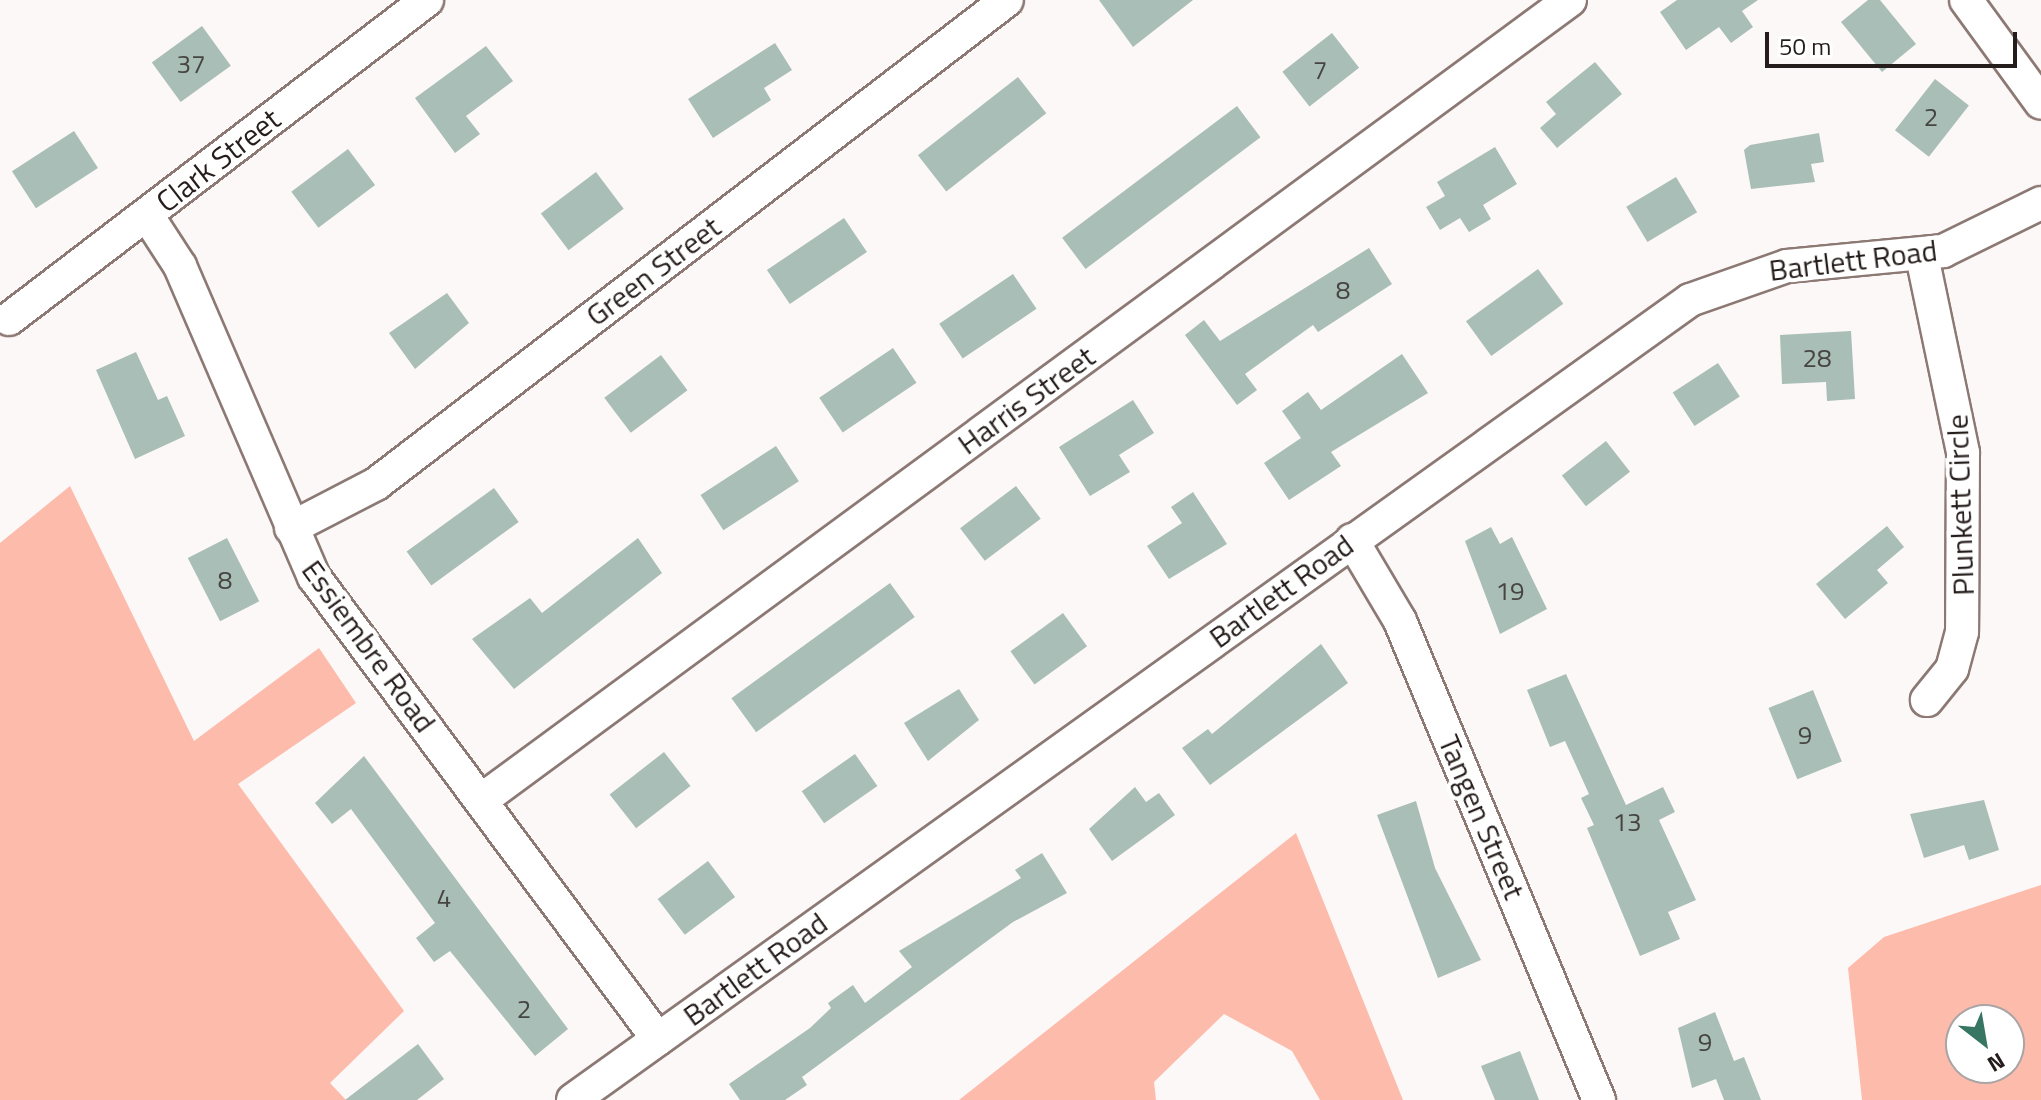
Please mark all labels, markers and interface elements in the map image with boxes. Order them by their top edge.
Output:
scale bar [1769,16,2021,66]
text: 50 m [1779,28,1831,64]
house number: 37 [176,48,206,80]
house number: 7 [1313,54,1327,86]
street label: Clark Street [149,101,287,219]
house number: 2 [1924,101,1938,133]
street label: Green Street [579,209,727,333]
street label: Bartlett Road [1767,232,1939,288]
house number: 8 [1336,274,1350,306]
street label: Harris Street [950,338,1102,462]
house number: 28 [1802,342,1832,374]
street label: Plunkett Circle [1939,414,1981,596]
street label: Bartlett Road [1202,527,1360,655]
street label: Essiembre Road [295,553,443,739]
house number: 8 [218,564,232,596]
house number: 19 [1495,575,1525,607]
house number: 9 [1798,719,1812,751]
street label: Tangen Street [1431,729,1533,905]
house number: 13 [1612,806,1642,838]
house number: 4 [437,882,451,914]
street label: Bartlett Road [676,905,834,1033]
house number: 2 [517,993,531,1025]
north arrow [1945,1004,2025,1084]
house number: 9 [1698,1026,1712,1058]
text: N [1981,1044,2012,1081]

